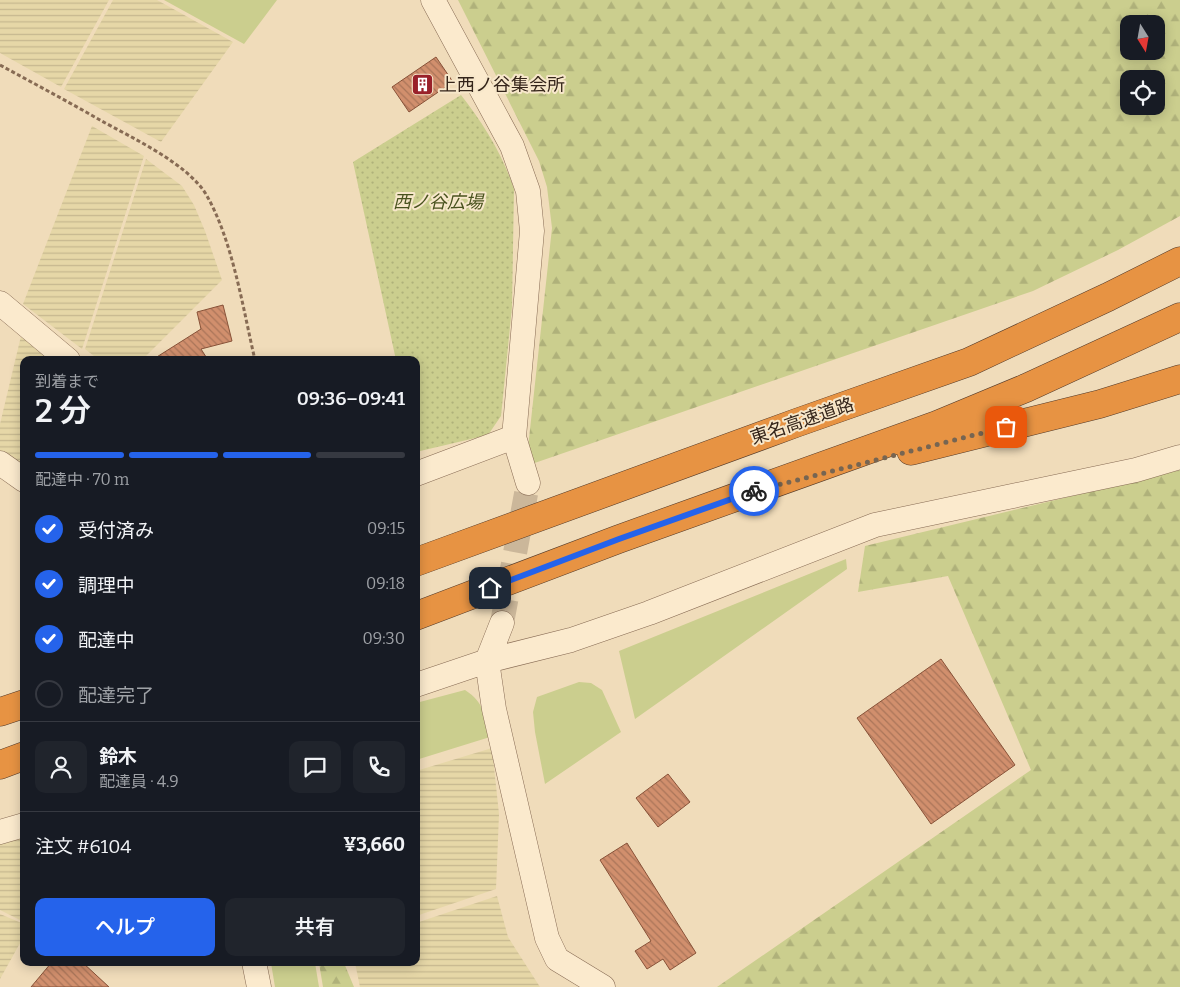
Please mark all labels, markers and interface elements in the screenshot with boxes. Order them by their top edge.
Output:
north arrow [1120,15,1165,60]
map controls [1120,15,1165,115]
button: locate [1120,70,1165,115]
building icon: 上西ノ谷集会所 [411,73,435,97]
place label: 上西ノ谷集会所 [439,74,565,96]
park label: 西ノ谷広場 [393,191,485,213]
text: 到着まで [35,372,99,391]
text: 09:36–09:41 [297,387,405,410]
text: 2 分 [35,392,91,430]
street label: 東名高速道路 [747,393,857,449]
pin [985,406,1027,448]
icon: bag [992,413,1020,441]
courier [729,466,779,516]
text: 配達中 · 70 m [35,470,129,489]
icon: bike [740,477,768,505]
icon: check [35,515,63,543]
text: 受付済み [78,519,154,542]
text: 09:15 [367,519,405,538]
pin [469,567,511,609]
icon: check [35,570,63,598]
text: 調理中 [78,574,135,597]
text: 09:18 [366,574,405,593]
icon: home [476,574,504,602]
icon: check [35,625,63,653]
text: 配達中 [78,629,135,652]
text: 09:30 [363,629,405,648]
text: 配達完了 [78,684,154,707]
button: person [35,741,87,793]
button: chat [289,741,341,793]
button: phone [353,741,405,793]
text: 鈴木 [99,745,137,768]
text: 配達員 · 4.9 [99,772,179,791]
text: ¥3,660 [343,833,405,856]
text: 注文 #6104 [35,835,131,858]
button: ヘルプ [35,898,215,956]
button: 共有 [225,898,405,956]

